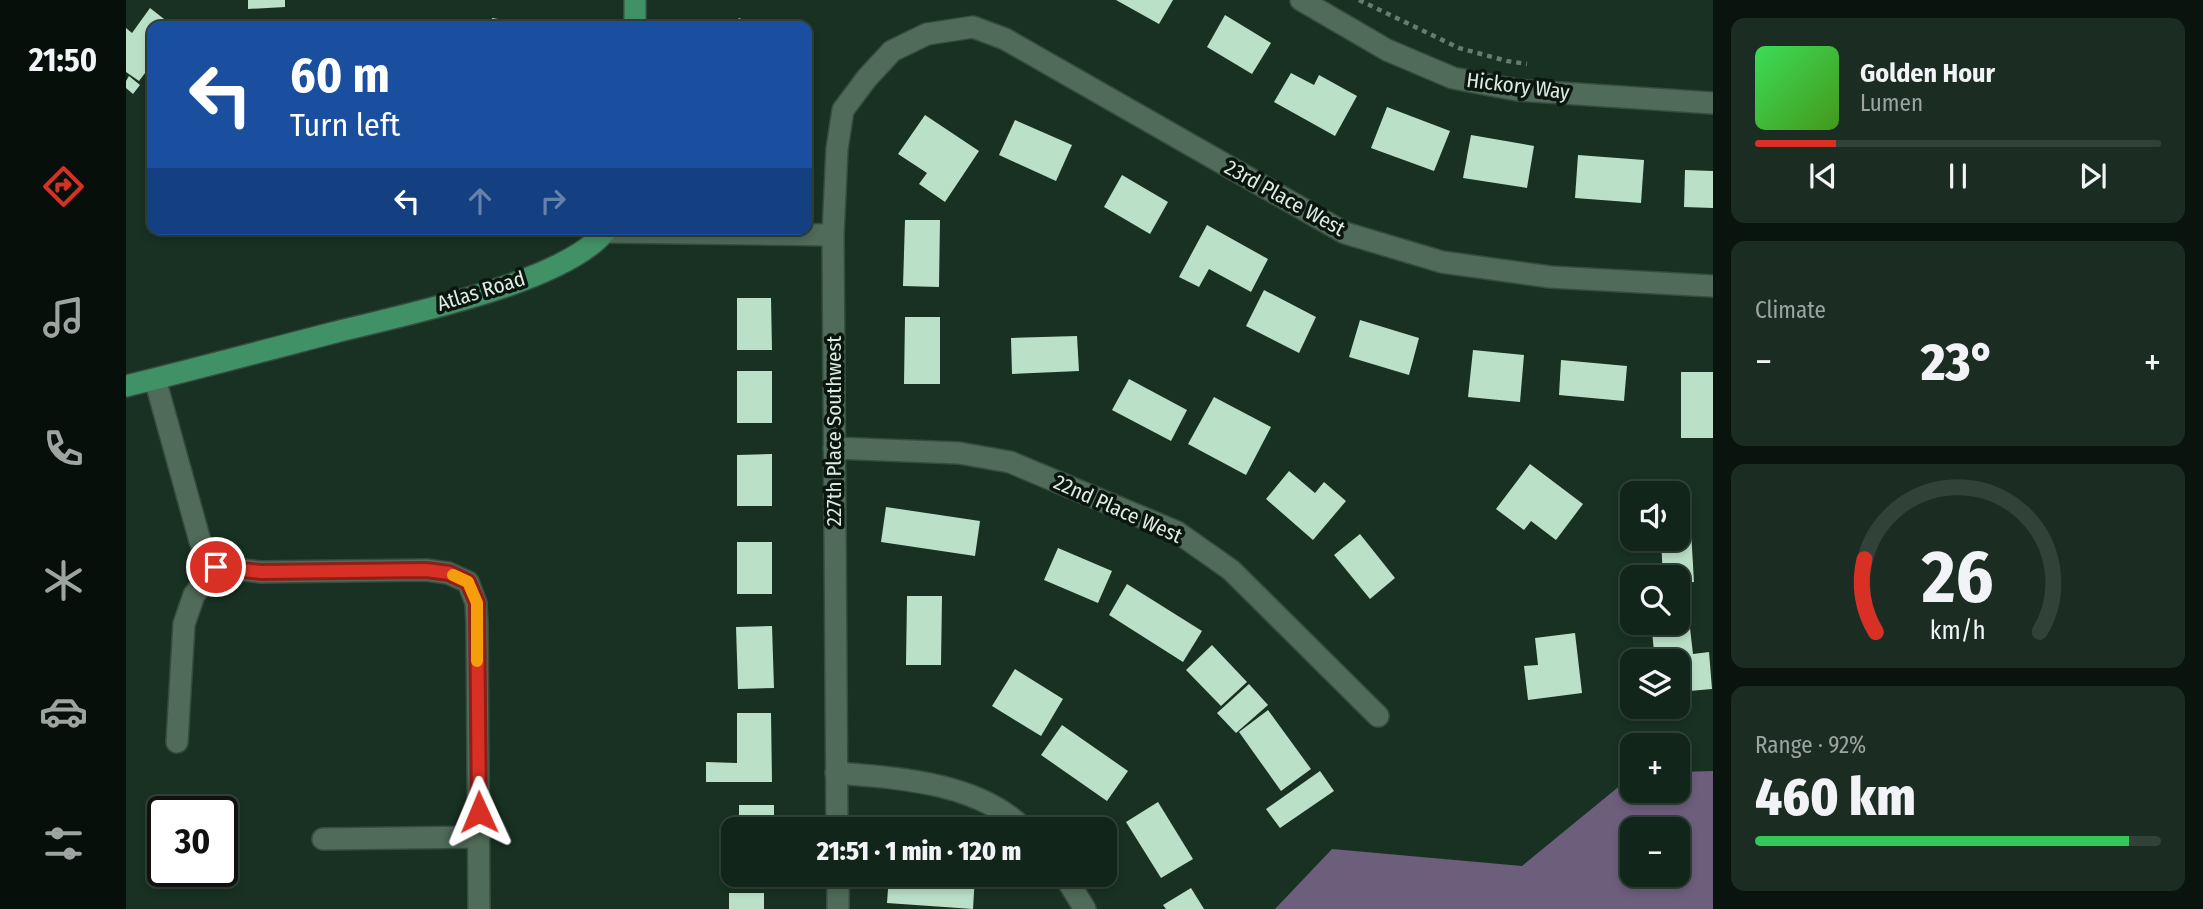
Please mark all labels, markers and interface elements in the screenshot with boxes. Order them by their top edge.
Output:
text: 21:50 [29,41,97,79]
text: 60 m [290,46,390,105]
icon: left [175,49,266,140]
text: Golden Hour [1860,58,1995,89]
street label: Hickory Way [1465,67,1572,105]
text: Lumen [1860,89,1923,117]
text: Turn left [290,106,400,144]
street label: 23rd Place West [1220,154,1350,242]
icon: previous [1804,157,1842,195]
icon: pause [1939,157,1977,195]
icon: next [2074,157,2112,195]
icon: directions [39,162,88,211]
icon: left [388,182,426,220]
icon: ahead [461,182,499,220]
icon: right [534,182,572,220]
street label: Atlas Road [434,265,528,317]
icon: music [39,293,88,342]
text: Climate [1755,296,1826,324]
text: 23° [1921,331,1995,394]
street label: 227th Place Southwest [821,336,847,526]
text: − [1755,339,1772,385]
text: + [2144,339,2161,385]
icon: phone [39,424,88,473]
street label: 22nd Place West [1050,469,1186,549]
map controls [1620,481,1690,887]
button: sound [1620,481,1690,551]
text: 26 [1921,534,1994,621]
pin [186,537,246,597]
icon: arrive [197,548,235,586]
icon: climate [39,556,88,605]
button: search [1620,565,1690,635]
text: km/h [1930,616,1986,646]
button: layers [1620,649,1690,719]
icon: car [39,687,88,736]
text: Range · 92% [1755,731,1866,759]
button: + [1620,733,1690,803]
text: 460 km [1755,766,1916,829]
position arrow [442,775,516,849]
speed limit sign: 30 [147,796,238,887]
button: − [1620,817,1690,887]
icon: filters [39,819,88,868]
text: 21:51 · 1 min · 120 m [817,836,1021,867]

